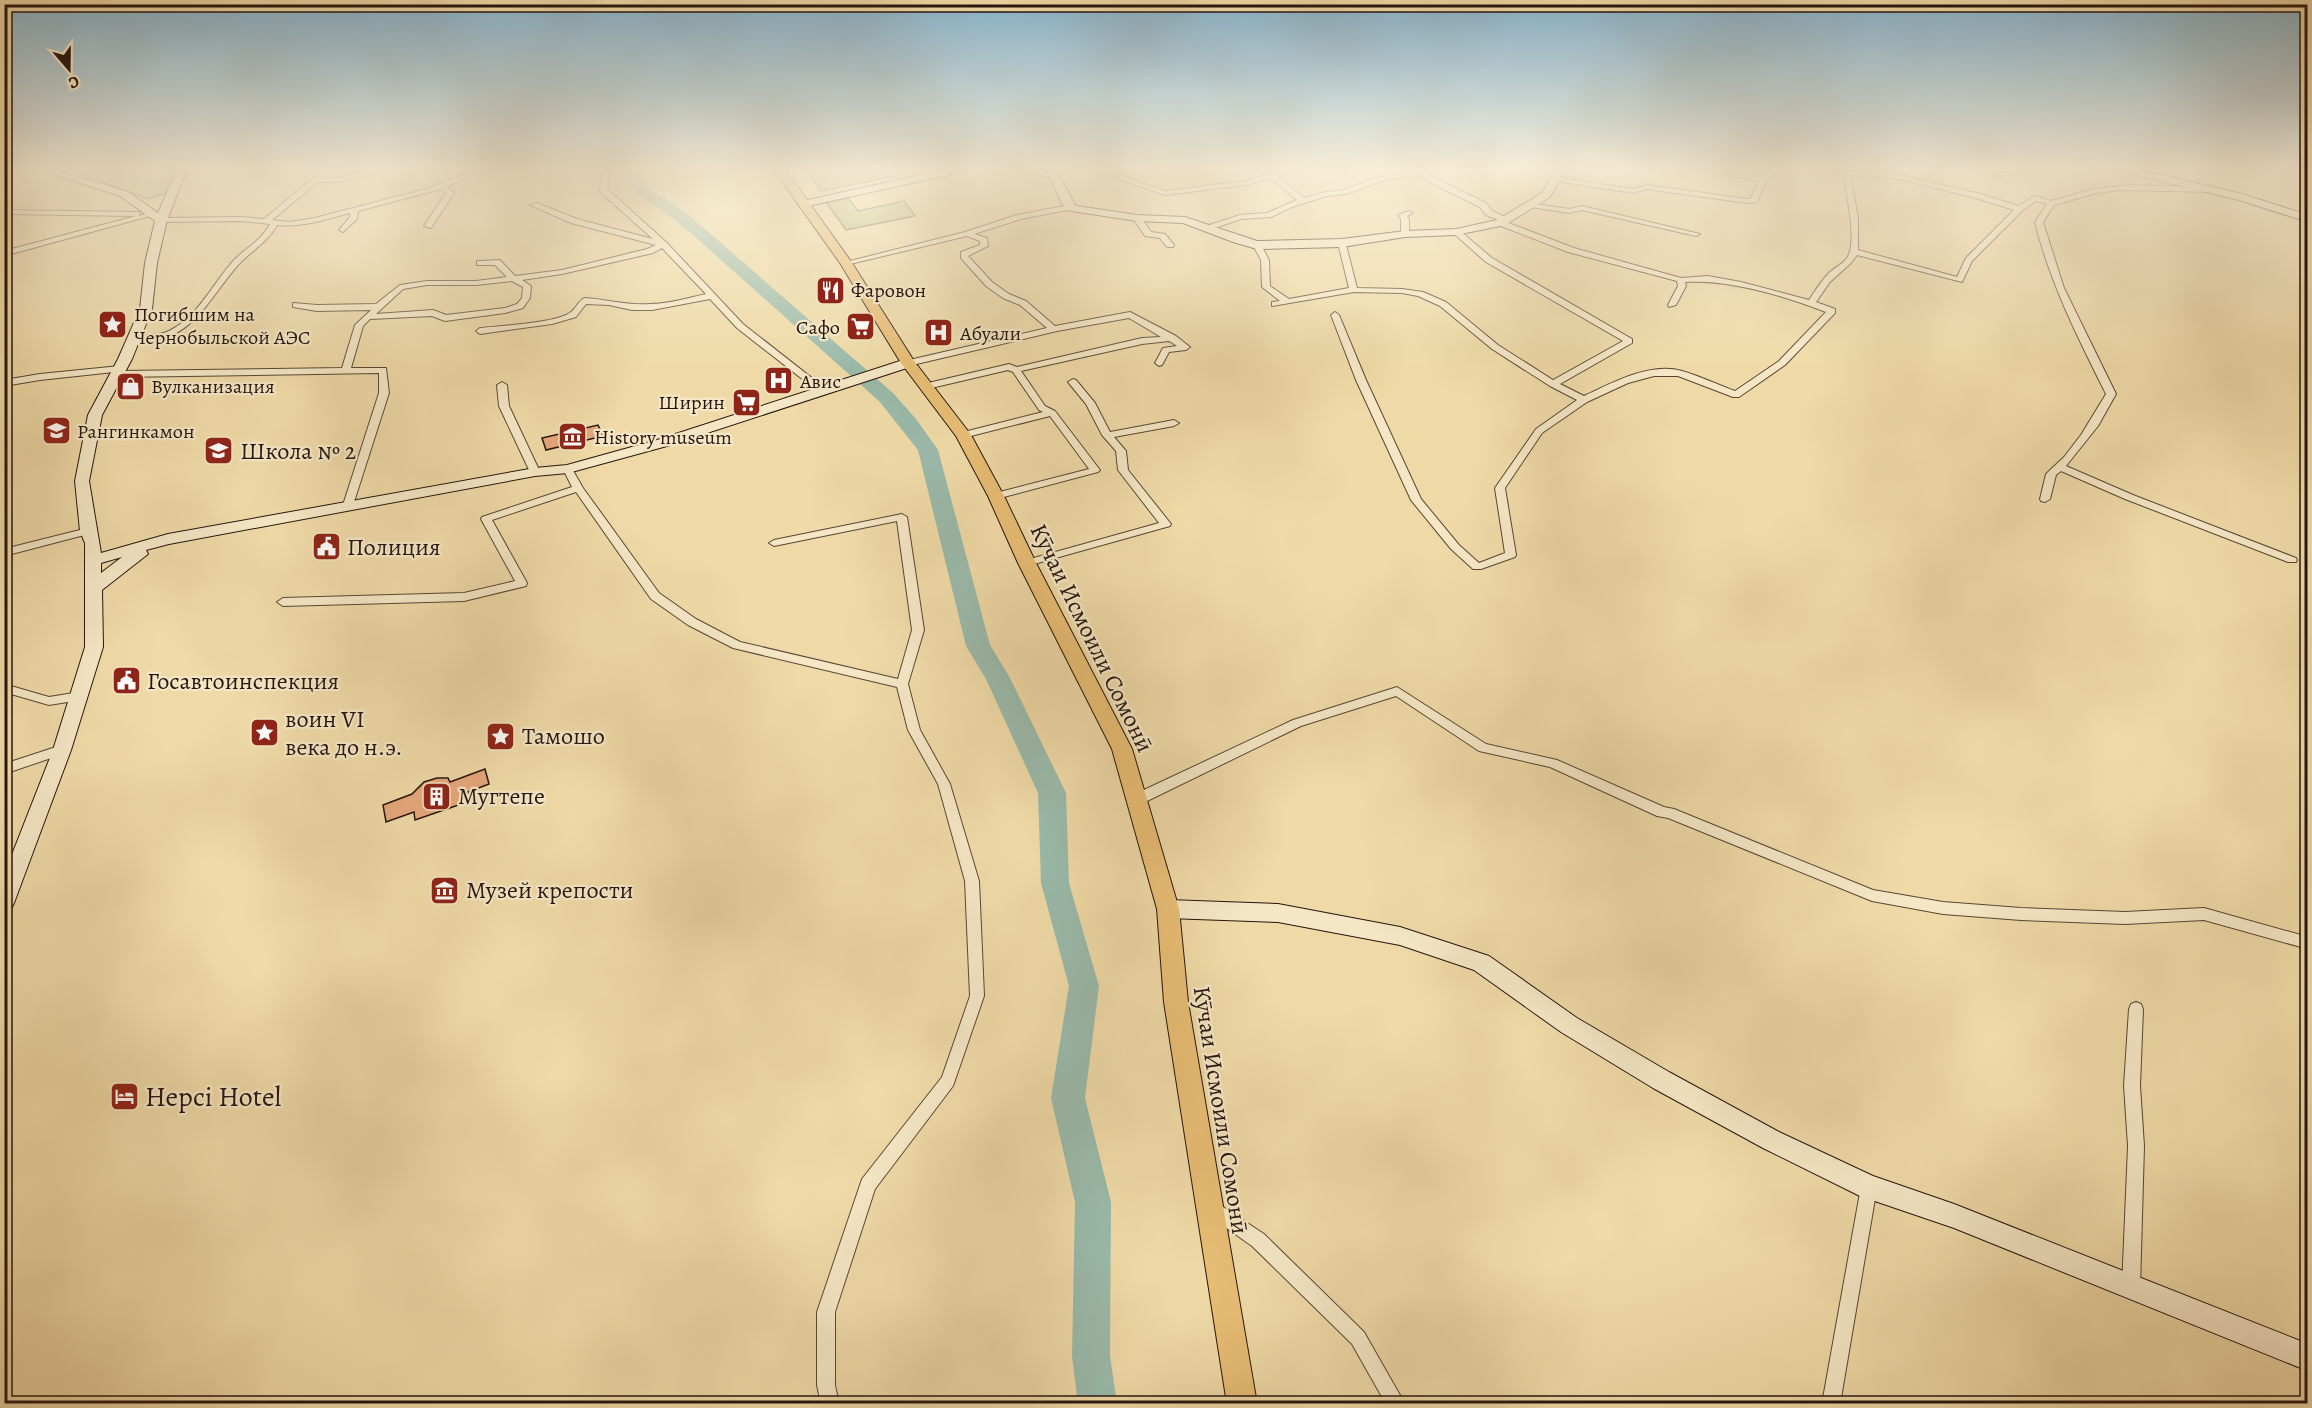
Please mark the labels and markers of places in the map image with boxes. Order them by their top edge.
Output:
restaurant icon: Фаровон [814,274,846,306]
place label: Фаровон [851,277,926,304]
place label: Погибшим на Чернобыльской АЭС [134,301,310,351]
place icon: Погибшим на Чернобыльской АЭС [97,309,129,341]
supermarket icon: Сафо [845,311,877,343]
place label: Сафо [796,314,840,341]
hospital icon: Абуали [923,317,955,349]
place label: Абуали [959,320,1021,347]
hospital icon: Авис [763,365,795,397]
place label: Авис [799,368,841,395]
shop icon: Вулканизация [114,370,146,402]
place label: Вулканизация [151,373,275,400]
supermarket icon: Ширин [730,386,762,418]
place label: Ширин [658,389,725,416]
school or university icon: Рангинкамон [40,415,72,447]
place label: Рангинкамон [77,418,195,445]
museum icon: History museum [557,421,589,453]
place label: History museum [594,424,732,451]
school or university icon: Школа № 2 [203,435,235,467]
place label: Школа № 2 [240,435,356,467]
public building icon: Полиция [310,531,342,563]
place label: Полиция [347,531,441,563]
public building icon: Госавтоинспекция [110,665,142,697]
place label: Госавтоинспекция [147,665,339,697]
place label: воин VI века до н.э. [285,703,402,763]
place icon: воин VI века до н.э. [248,717,280,749]
place icon: Тамошо [485,720,517,752]
place label: Тамошо [522,720,605,752]
building icon: Мугтепе [421,780,453,812]
place label: Мугтепе [458,780,545,812]
museum icon: Музей крепости [429,874,461,906]
place label: Музей крепости [466,874,634,906]
place label: Hepci Hotel [145,1078,281,1116]
hotel icon: Hepci Hotel [108,1080,140,1112]

